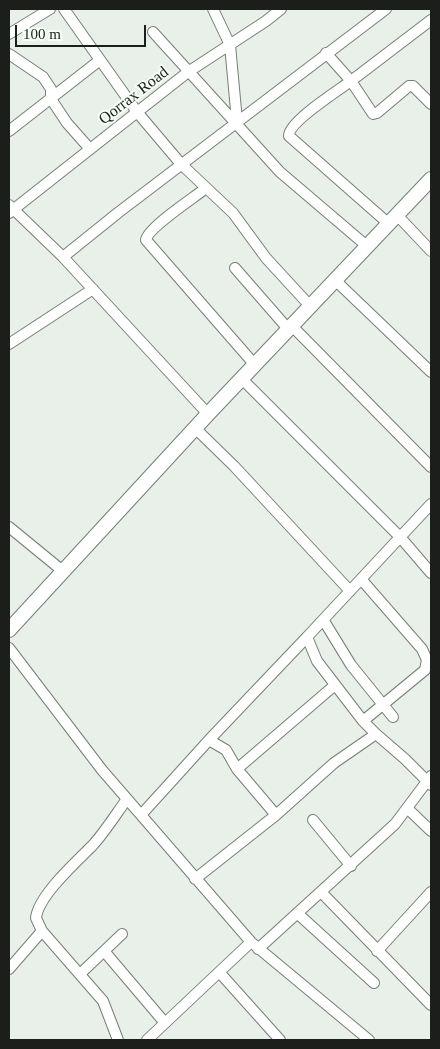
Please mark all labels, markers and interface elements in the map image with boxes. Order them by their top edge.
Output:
scale bar [18,15,149,47]
text: 100 m [23,26,61,42]
street label: Qorrax Road [93,61,175,131]

